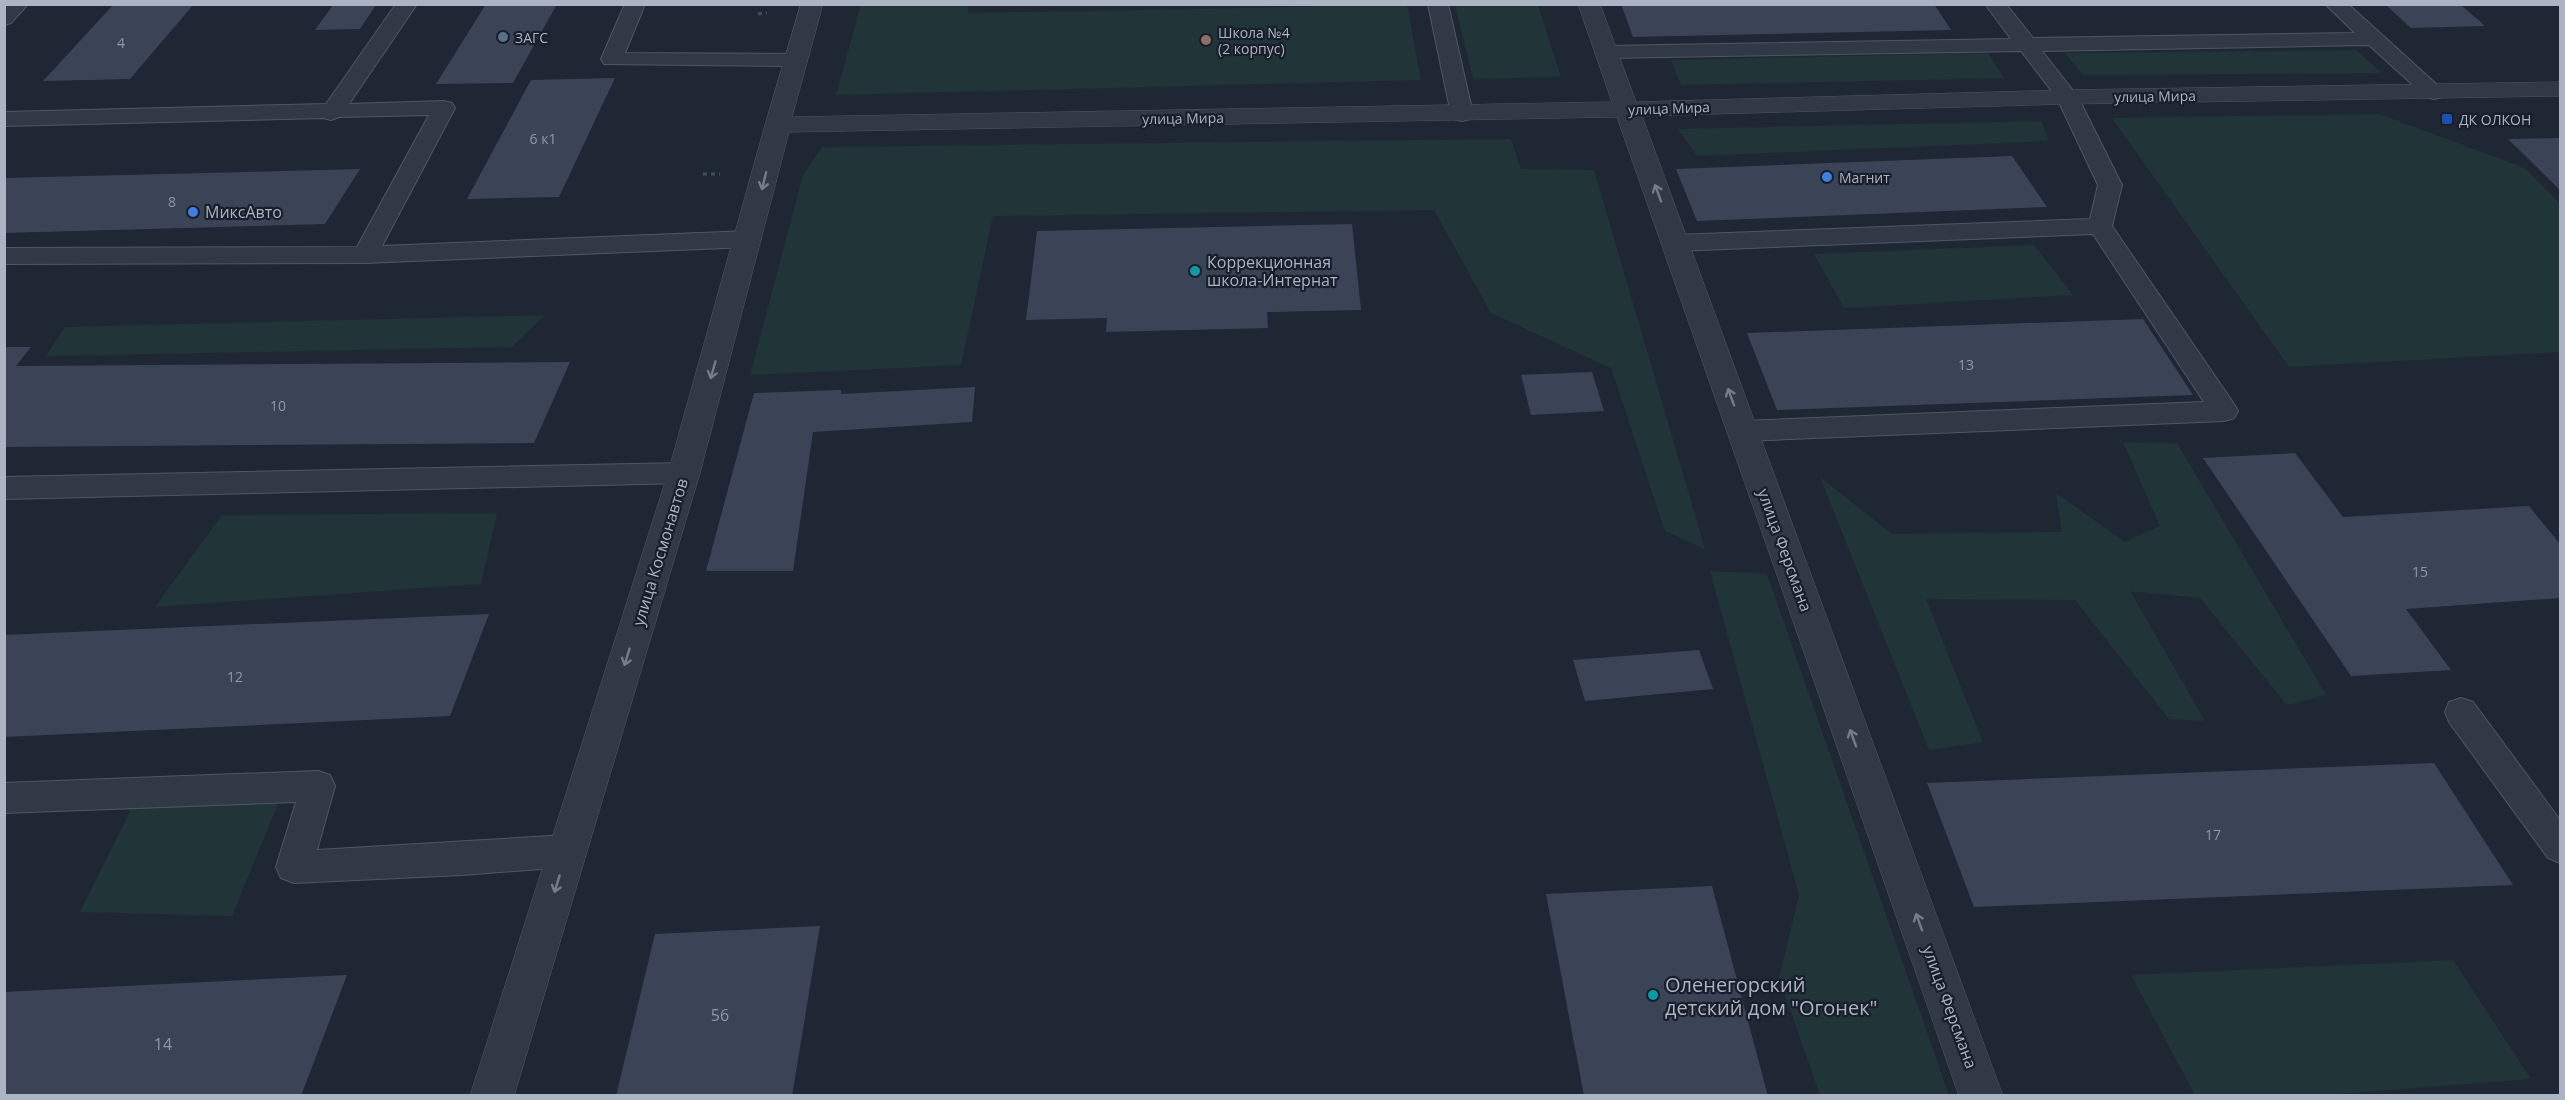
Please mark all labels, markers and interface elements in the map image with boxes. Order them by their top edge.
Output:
place label: Школа №4 (2 корпус) [1218,23,1290,58]
place label: ЗАГС [515,28,548,47]
marker: ЗАГС [496,30,510,44]
house number: 4 [117,33,125,52]
marker: Школа №4 (2 корпус) [1199,33,1213,47]
street label: улица Мира [2114,86,2196,106]
street label: улица Мира [1628,97,1710,119]
street label: улица Мира [1142,108,1224,128]
place label: ДК ОЛКОН [2459,110,2531,129]
marker: ДК ОЛКОН [2440,112,2454,126]
house number: 6 к1 [530,129,556,148]
place label: Магнит [1839,168,1890,187]
marker: Магнит [1820,170,1834,184]
one-way arrow [757,172,769,191]
one-way arrow [1651,184,1662,203]
house number: 8 [168,192,176,211]
place label: МиксАвто [205,201,282,223]
marker: МиксАвто [186,205,200,219]
place label: Коррекционная школа-Интернат [1207,251,1338,291]
marker: Коррекционная школа-Интернат [1188,264,1202,278]
house number: 13 [1958,355,1974,374]
one-way arrow [707,360,718,379]
one-way arrow [1724,388,1735,406]
house number: 10 [270,396,286,415]
street label: улица Космонавтов [627,475,693,629]
street label: улица Ферсмана [1753,486,1817,614]
house number: 15 [2412,562,2428,581]
one-way arrow [621,647,632,666]
house number: 12 [227,667,243,686]
one-way arrow [1847,729,1858,748]
house number: 17 [2205,825,2221,844]
one-way arrow [551,874,562,893]
one-way arrow [1912,913,1923,932]
street label: улица Ферсмана [1918,943,1982,1071]
place label: Оленегорский детский дом "Огонек" [1665,971,1877,1021]
marker: Оленегорский детский дом "Огонек" [1646,988,1660,1002]
house number: 56 [711,1004,729,1026]
house number: 14 [154,1033,172,1055]

